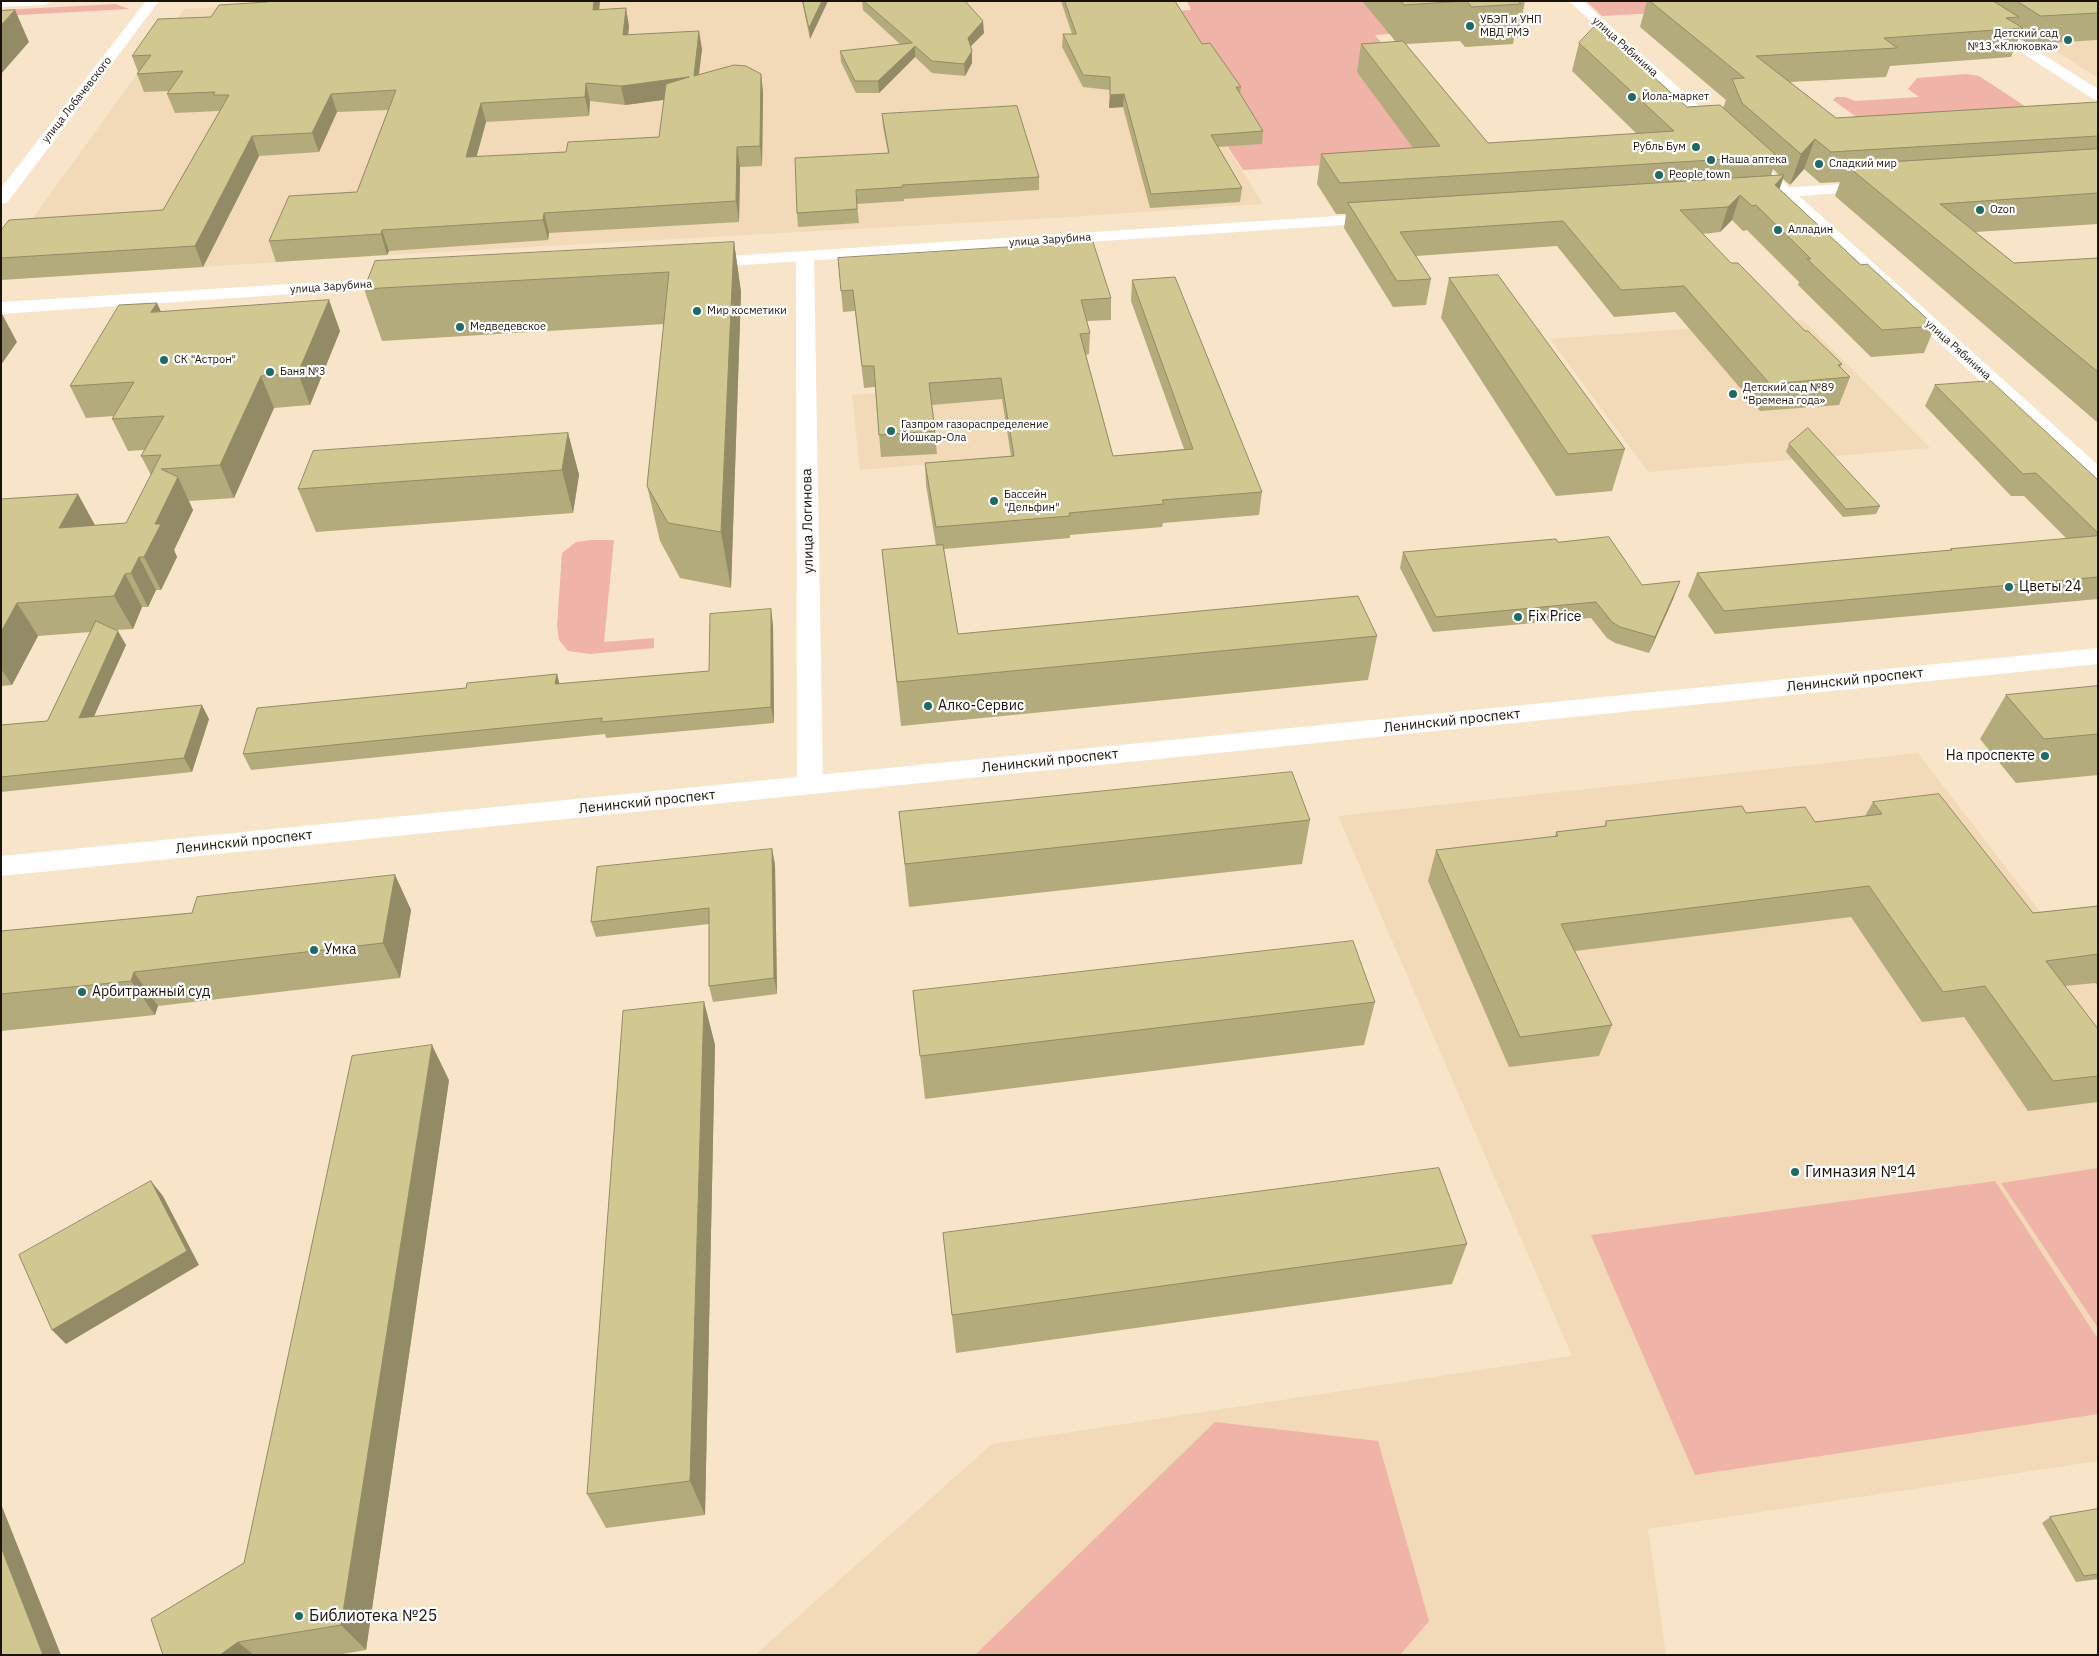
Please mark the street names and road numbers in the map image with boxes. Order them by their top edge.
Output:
street label: улица Рябинина [1590,14,1660,80]
street label: улица Лобачевского [39,55,115,145]
street label: улица Зарубина [1008,231,1092,249]
street label: улица Зарубина [289,278,373,296]
street label: улица Рябинина [1923,317,1993,383]
street label: улица Логинова [799,468,817,574]
street label: Ленинский проспект [1786,664,1924,696]
street label: Ленинский проспект [1383,705,1521,737]
street label: Ленинский проспект [981,745,1119,777]
street label: Ленинский проспект [578,786,716,818]
street label: Ленинский проспект [175,826,313,858]

